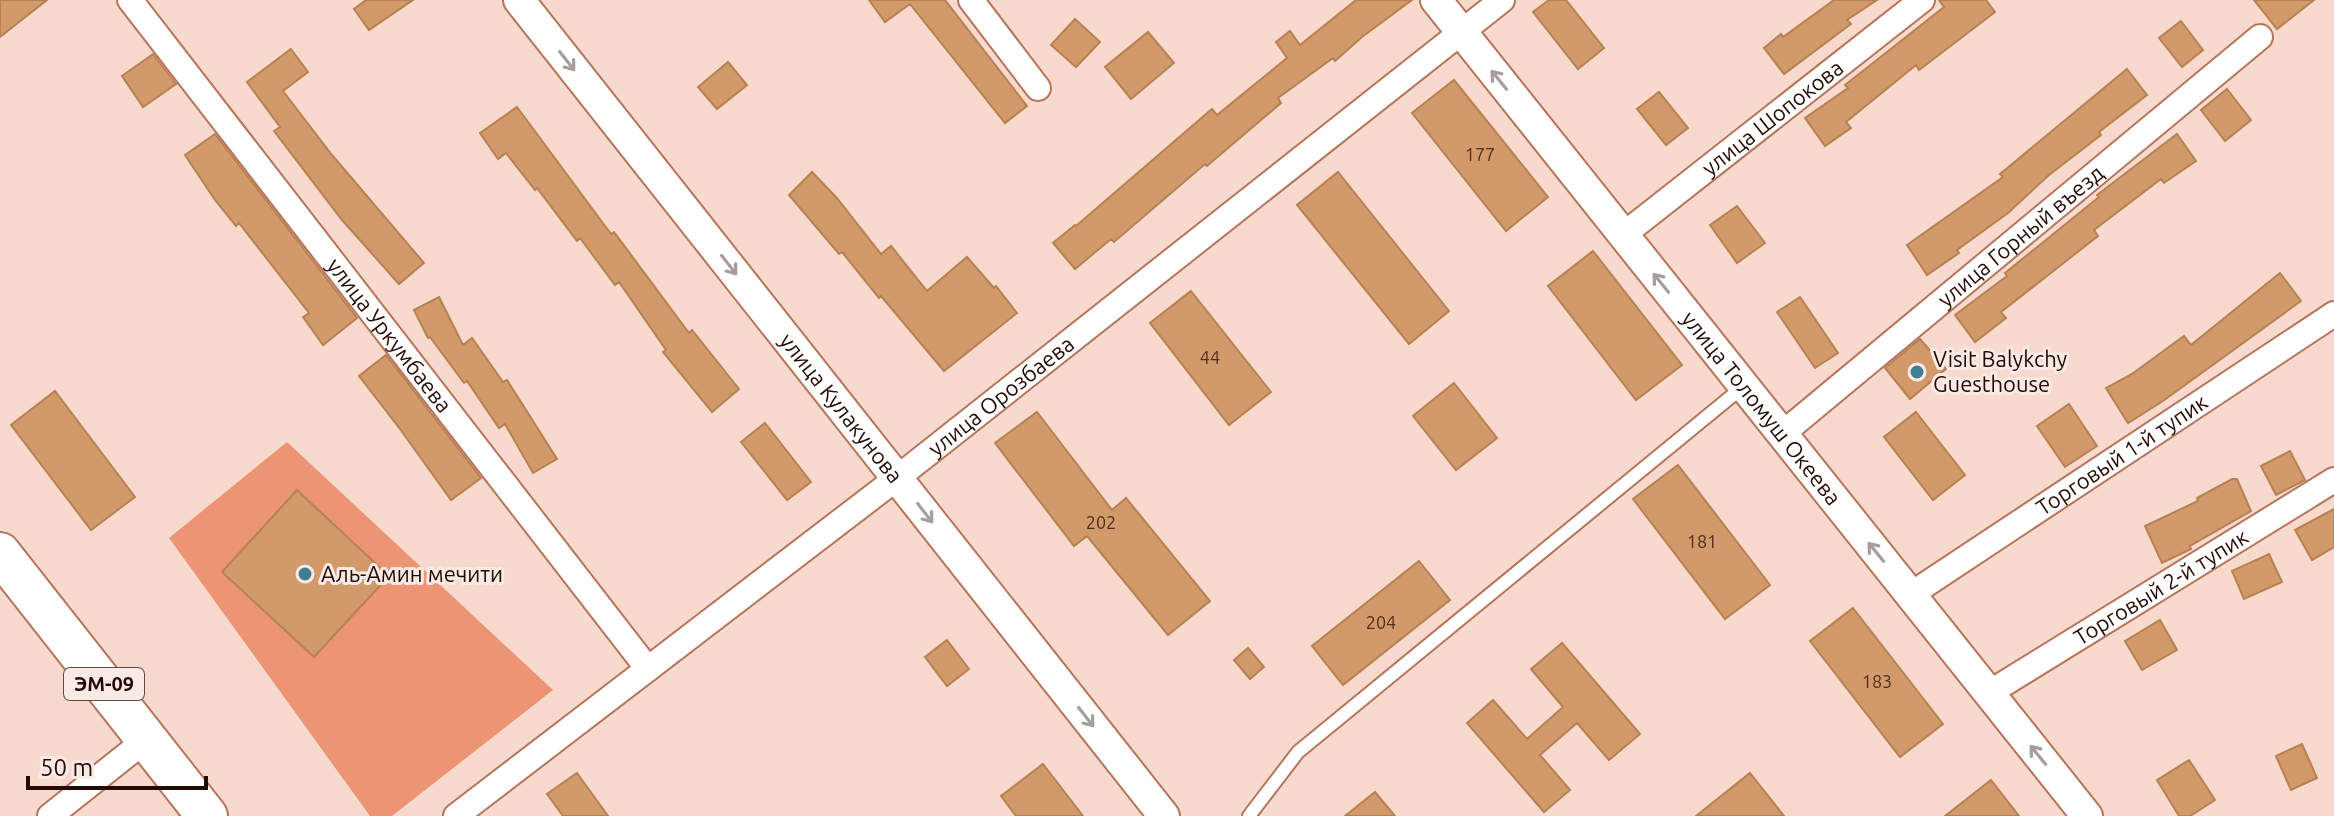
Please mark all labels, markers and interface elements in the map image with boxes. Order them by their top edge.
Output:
one-way arrow [559,50,576,71]
street label: улица Шопокова [1697,54,1848,180]
one-way arrow [1491,70,1508,91]
house number: 177 [1465,144,1495,164]
street label: улица Горный въезд [1932,160,2108,312]
street label: улица Уркумбаева [322,253,457,417]
one-way arrow [720,254,737,275]
one-way arrow [1653,273,1670,294]
street label: улица Толомуш Океева [1677,306,1847,510]
street label: улица Кулакунова [775,328,909,487]
street label: улица Орозбаева [923,330,1078,461]
place label: Visit Balykchy Guesthouse [1933,346,2068,396]
house number: 44 [1200,347,1220,367]
marker: Visit Balykchy Guesthouse [1908,363,1926,381]
street label: Торговый 1-й тупик [2031,389,2212,520]
one-way arrow [916,502,933,523]
house number: 202 [1086,512,1116,532]
street label: Торговый 2-й тупик [2069,523,2252,650]
house number: 181 [1687,531,1717,551]
one-way arrow [1867,542,1885,563]
place label: Аль-Амин мечити [321,561,503,586]
marker: Аль-Амин мечити [296,565,314,583]
house number: 204 [1366,612,1396,632]
road number: ЭМ-09 [64,668,144,700]
house number: 183 [1862,671,1892,691]
one-way arrow [1077,706,1095,727]
scale bar [28,740,206,790]
one-way arrow [2030,745,2047,766]
text: 50 m [40,754,93,781]

